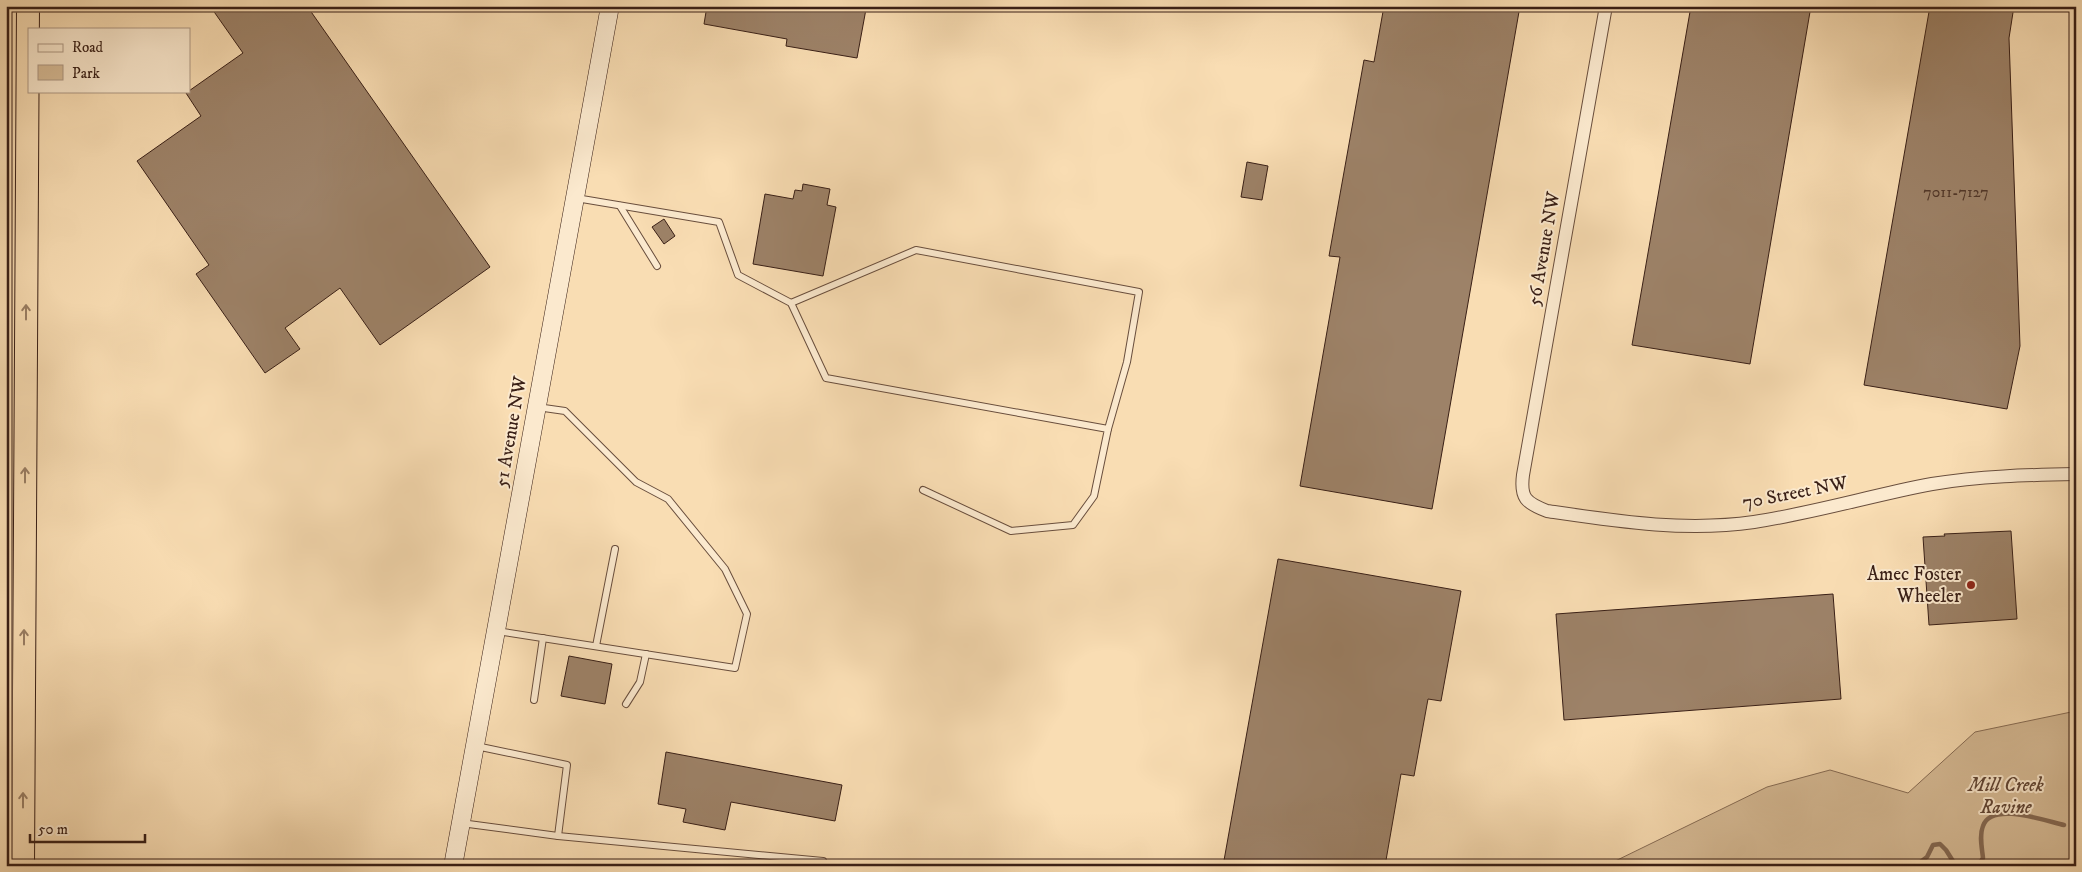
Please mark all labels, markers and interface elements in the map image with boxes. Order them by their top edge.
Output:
legend [28,28,190,92]
text: Road [72,38,104,57]
text: Park [72,64,101,83]
house number: 7011-7127 [1923,182,1989,202]
street label: 56 Avenue NW [1523,190,1565,308]
one-way arrow [21,304,31,320]
street label: 51 Avenue NW [490,374,532,489]
one-way arrow [20,467,30,483]
street label: 70 Street NW [1741,471,1850,514]
place label: Amec Foster Wheeler [1867,563,1961,608]
marker: Amec Foster Wheeler [1965,579,1977,591]
one-way arrow [19,629,29,646]
park label: Mill Creek Ravine [1966,774,2044,819]
one-way arrow [18,792,28,808]
scale bar [30,812,145,844]
text: 50 m [38,820,68,839]

